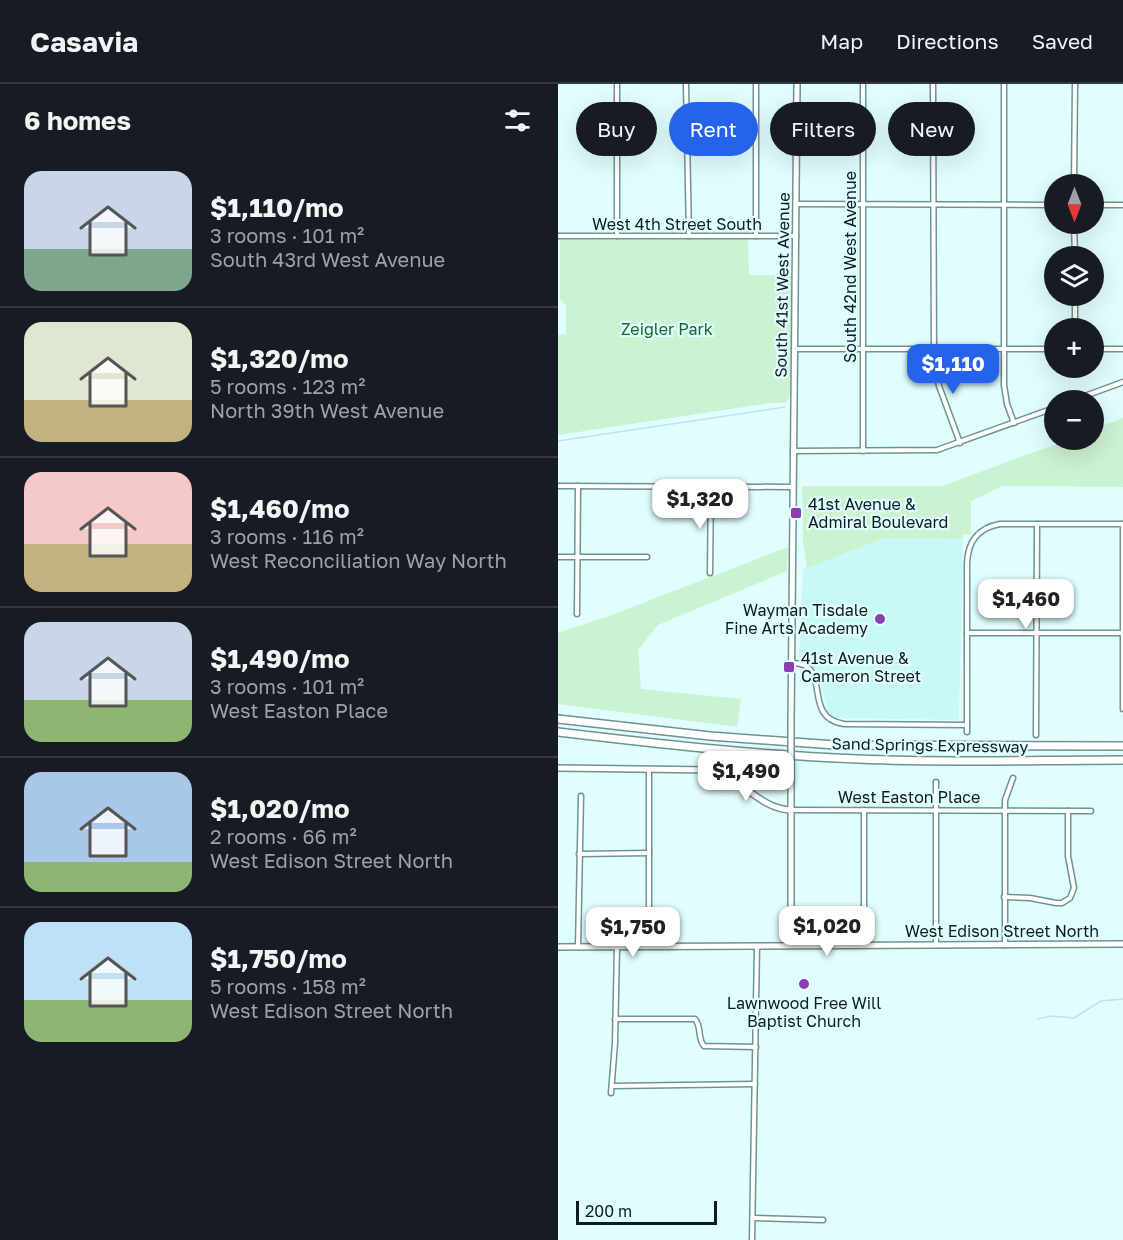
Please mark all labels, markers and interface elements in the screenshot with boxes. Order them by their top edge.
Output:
text: Casavia [30,25,138,58]
text: Map [820,28,863,54]
text: Directions [896,28,999,54]
text: Saved [1032,28,1093,54]
chip: Buy [576,102,657,156]
chip: Rent [669,102,758,156]
chip: Filters [770,102,876,156]
chip: New [888,102,975,156]
icon: filters [501,104,534,137]
text: 6 homes [24,105,131,136]
street label: South 42nd West Avenue [840,171,860,363]
north arrow [1044,174,1104,234]
map controls [1044,174,1104,450]
text: $1,110/mo [210,192,344,223]
street label: South 41st West Avenue [770,192,794,378]
icon: home [72,195,144,267]
street label: West 4th Street South [592,214,762,234]
text: 3 rooms · 101 m² [210,223,364,247]
button: layers [1044,246,1104,306]
text: South 43rd West Avenue [210,247,445,271]
button: + [1044,318,1104,378]
park label: Zeigler Park [621,319,713,339]
text: $1,320/mo [210,343,349,374]
pin: $1,110 [904,344,1002,395]
icon: home [72,346,144,418]
text: $1,110 [921,351,985,375]
text: 5 rooms · 123 m² [210,374,365,398]
button: − [1044,390,1104,450]
text: North 39th West Avenue [210,398,444,422]
pin: $1,320 [651,479,749,530]
text: $1,320 [666,486,734,510]
text: $1,460/mo [210,493,350,524]
place label: 41st Avenue & Admiral Boulevard [808,494,948,532]
icon: home [72,496,144,568]
marker: 41st Avenue & Admiral Boulevard [789,506,803,520]
text: 3 rooms · 116 m² [210,524,364,548]
text: West Reconciliation Way North [210,548,507,572]
pin: $1,460 [977,579,1075,630]
text: $1,460 [992,586,1060,610]
place label: Wayman Tisdale Fine Arts Academy [725,600,868,638]
marker: Wayman Tisdale Fine Arts Academy [873,612,887,626]
text: $1,490/mo [210,643,350,674]
icon: home [72,646,144,718]
place label: 41st Avenue & Cameron Street [801,648,921,686]
marker: 41st Avenue & Cameron Street [782,660,796,674]
text: 3 rooms · 101 m² [210,674,364,698]
text: West Easton Place [210,698,388,722]
street label: Sand Springs Expressway [831,733,1029,757]
pin: $1,490 [697,751,795,802]
text: $1,490 [712,758,780,782]
street label: West Easton Place [838,787,980,807]
text: $1,020/mo [210,793,350,824]
icon: home [72,796,144,868]
text: 2 rooms · 66 m² [210,824,357,848]
text: West Edison Street North [210,848,453,872]
pin: $1,020 [778,906,876,957]
pin: $1,750 [584,907,682,958]
text: $1,020 [793,913,861,937]
text: $1,750 [600,914,666,938]
street label: West Edison Street North [905,921,1099,941]
text: $1,750/mo [210,943,347,974]
icon: home [72,946,144,1018]
text: 5 rooms · 158 m² [210,974,366,998]
marker: Lawnwood Free Will Baptist Church [797,977,811,991]
place label: Lawnwood Free Will Baptist Church [727,993,881,1031]
text: West Edison Street North [210,998,453,1022]
scale bar [576,1198,717,1226]
text: 200 m [585,1201,632,1221]

